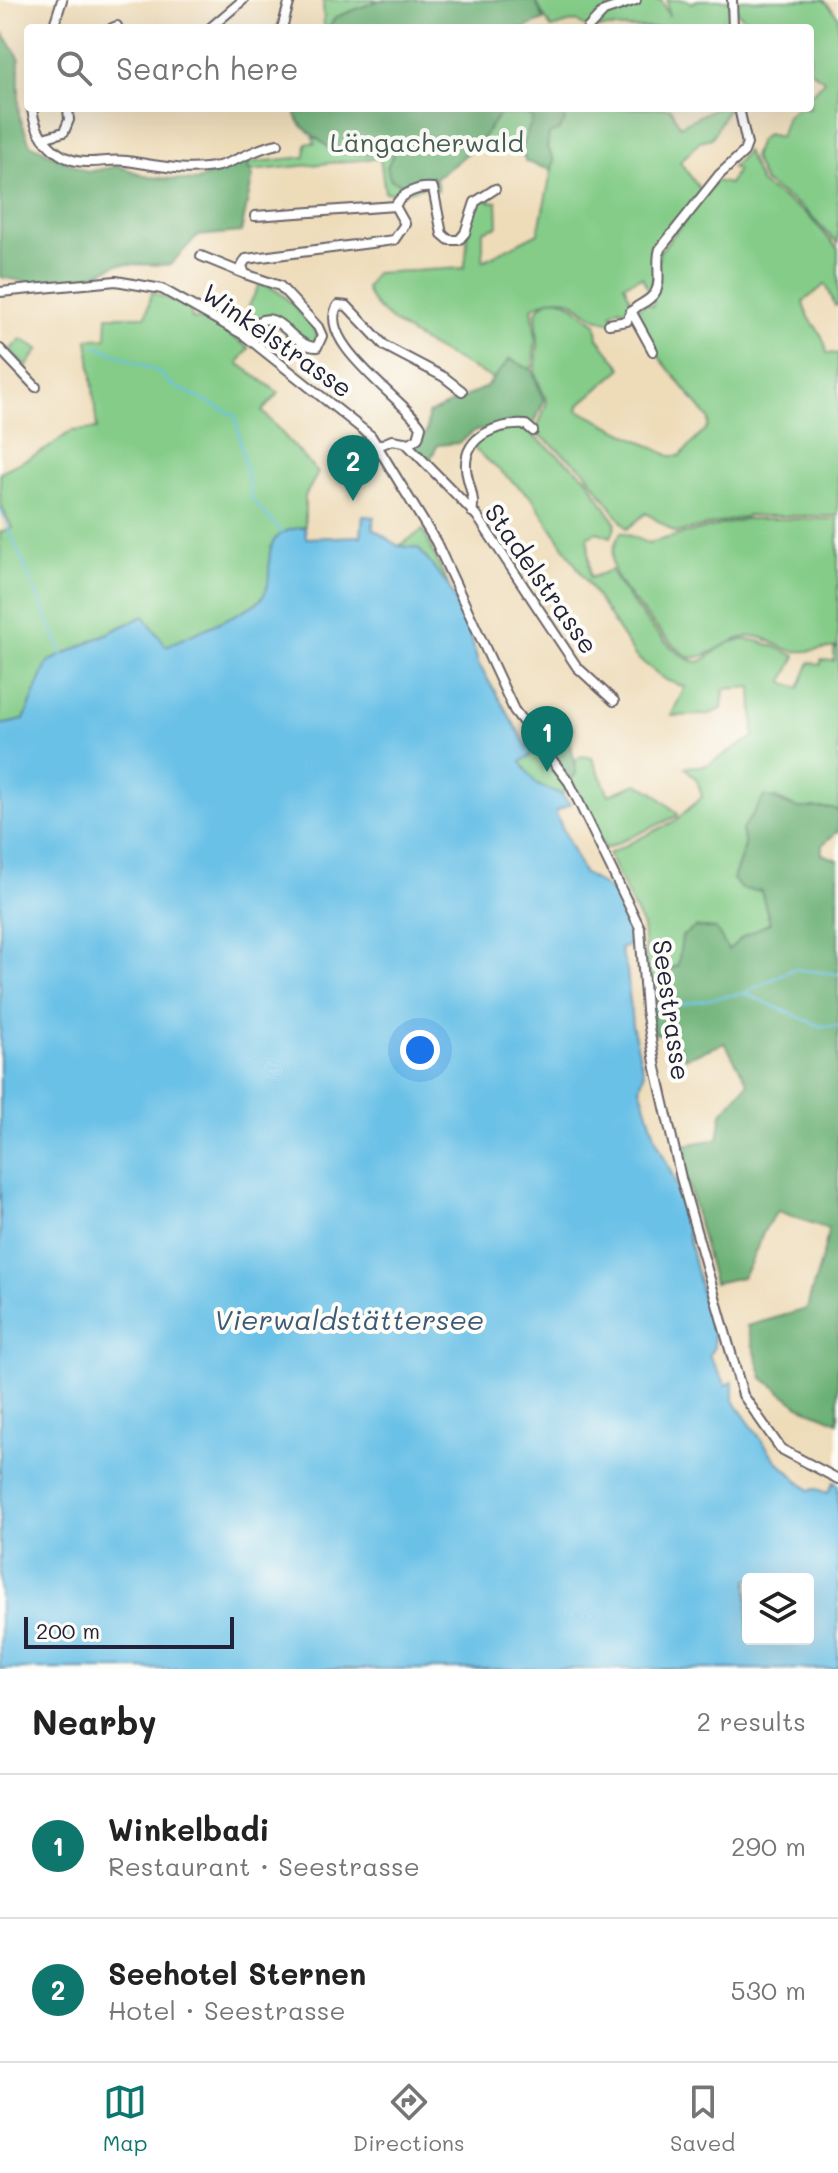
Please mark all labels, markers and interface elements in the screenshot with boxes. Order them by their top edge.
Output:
search box [24,24,814,112]
icon: search [52,46,96,90]
text: Search here [116,48,299,88]
park label: Längacherwald [330,125,524,159]
street label: Winkelstrasse [196,276,360,405]
pin: 2 [327,435,379,501]
street label: Stadelstrasse [477,497,606,660]
pin: 1 [521,706,573,772]
street label: Seestrasse [645,937,699,1082]
your location [400,1030,440,1070]
water label: Vierwaldstättersee [214,1301,484,1337]
map controls [742,1573,814,1645]
button: layers [742,1573,814,1645]
scale bar [24,1613,234,1649]
text: 200 m [36,1616,100,1645]
text: Nearby [32,1699,157,1744]
text: 2 results [697,1704,806,1738]
text: Winkelbadi [108,1809,270,1849]
text: 1 [52,1829,64,1863]
text: 290 m [731,1829,806,1863]
text: Restaurant · Seestrasse [108,1849,420,1883]
text: Seehotel Sternen [108,1953,366,1993]
text: 2 [51,1973,65,2007]
text: 530 m [731,1973,806,2007]
text: Hotel · Seestrasse [108,1993,346,2027]
tab: Map [103,2080,148,2157]
tab: Directions [353,2080,465,2157]
tab: Saved [670,2080,735,2157]

